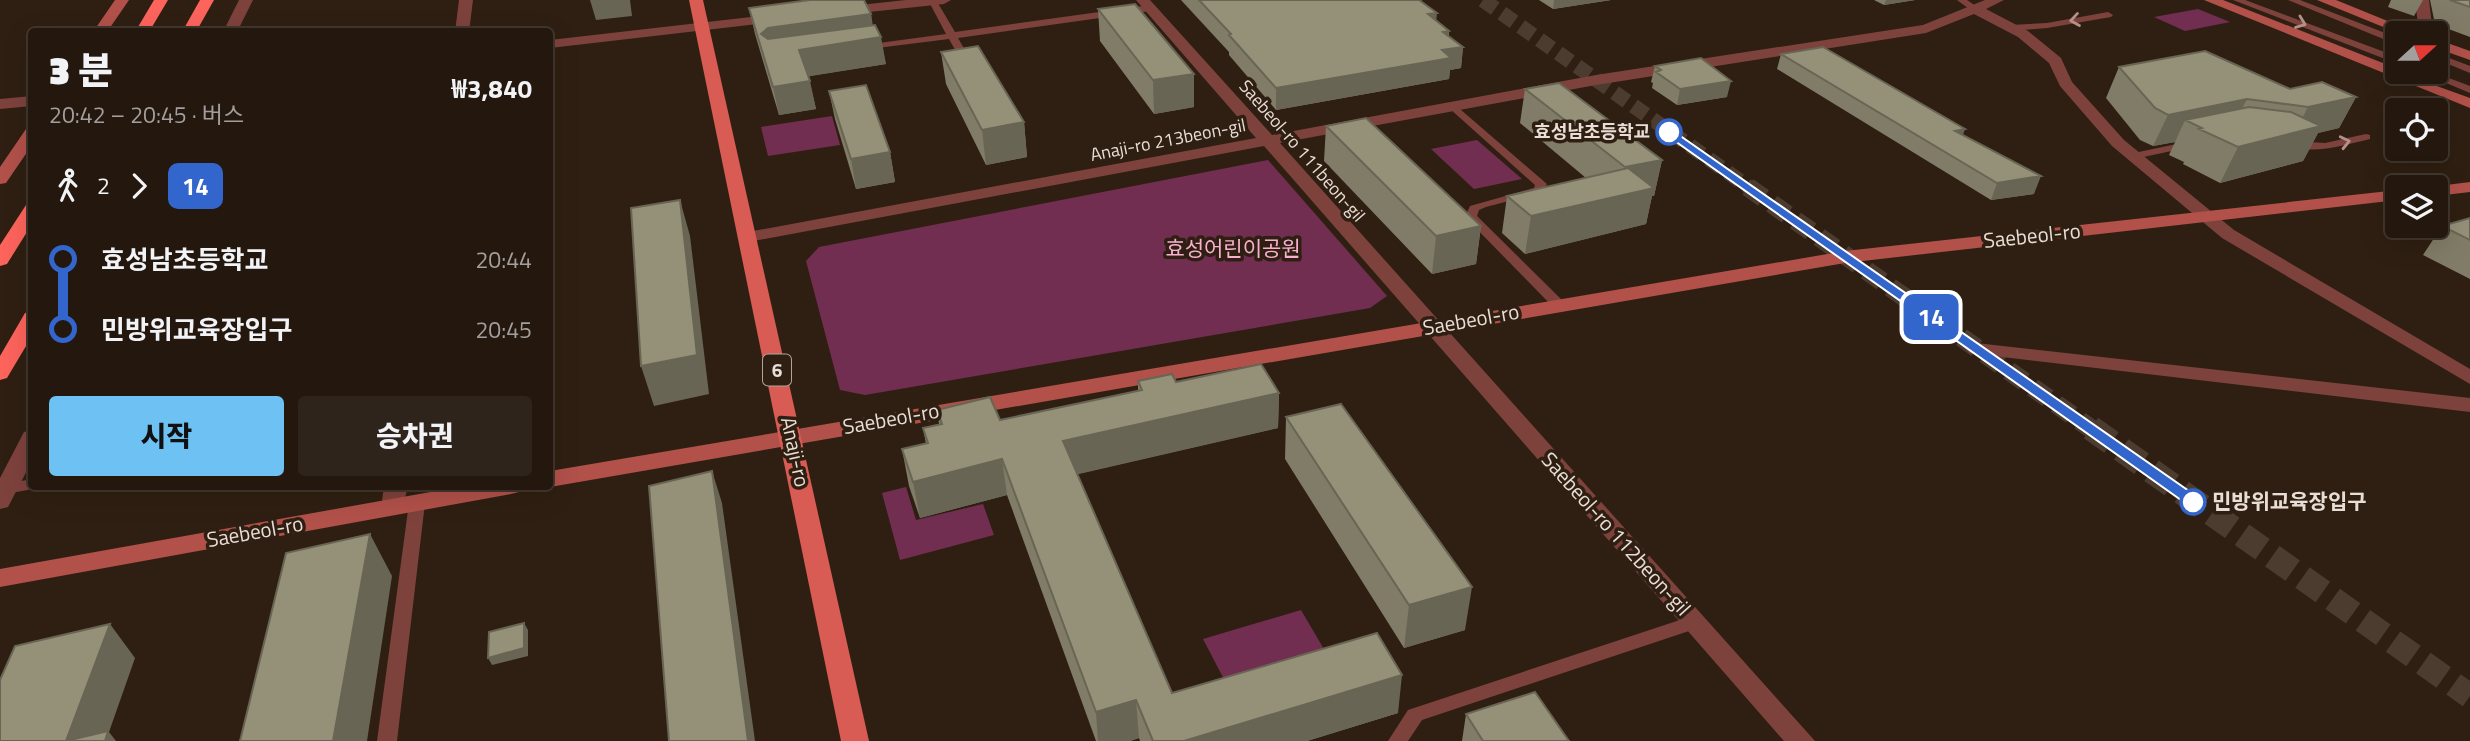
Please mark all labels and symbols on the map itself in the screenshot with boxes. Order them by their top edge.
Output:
one-way arrow [2069,12,2081,27]
one-way arrow [2295,15,2307,29]
north arrow [2385,21,2448,84]
street label: Saebeol-ro 111beon-gil [1233,74,1372,228]
street label: Anaji-ro 213beon-gil [1088,111,1248,168]
place label: 효성남초등학교 [1534,118,1650,145]
marker: 효성남초등학교 [1656,119,1682,145]
one-way arrow [2339,135,2351,150]
street label: Saebeol-ro [1982,214,2082,256]
park label: 효성어린이공원 [1165,232,1301,264]
line badge: 14 [1899,294,1962,340]
street label: Saebeol-ro [1420,295,1522,343]
road number: 6 [763,354,791,386]
street label: Saebeol-ro [840,394,942,442]
street label: Anaji-ro [773,414,819,490]
street label: Saebeol-ro 112beon-gil [1534,444,1699,622]
place label: 민방위교육장입구 [2212,485,2367,517]
marker: 민방위교육장입구 [2180,489,2206,515]
street label: Saebeol-ro [204,507,306,555]

